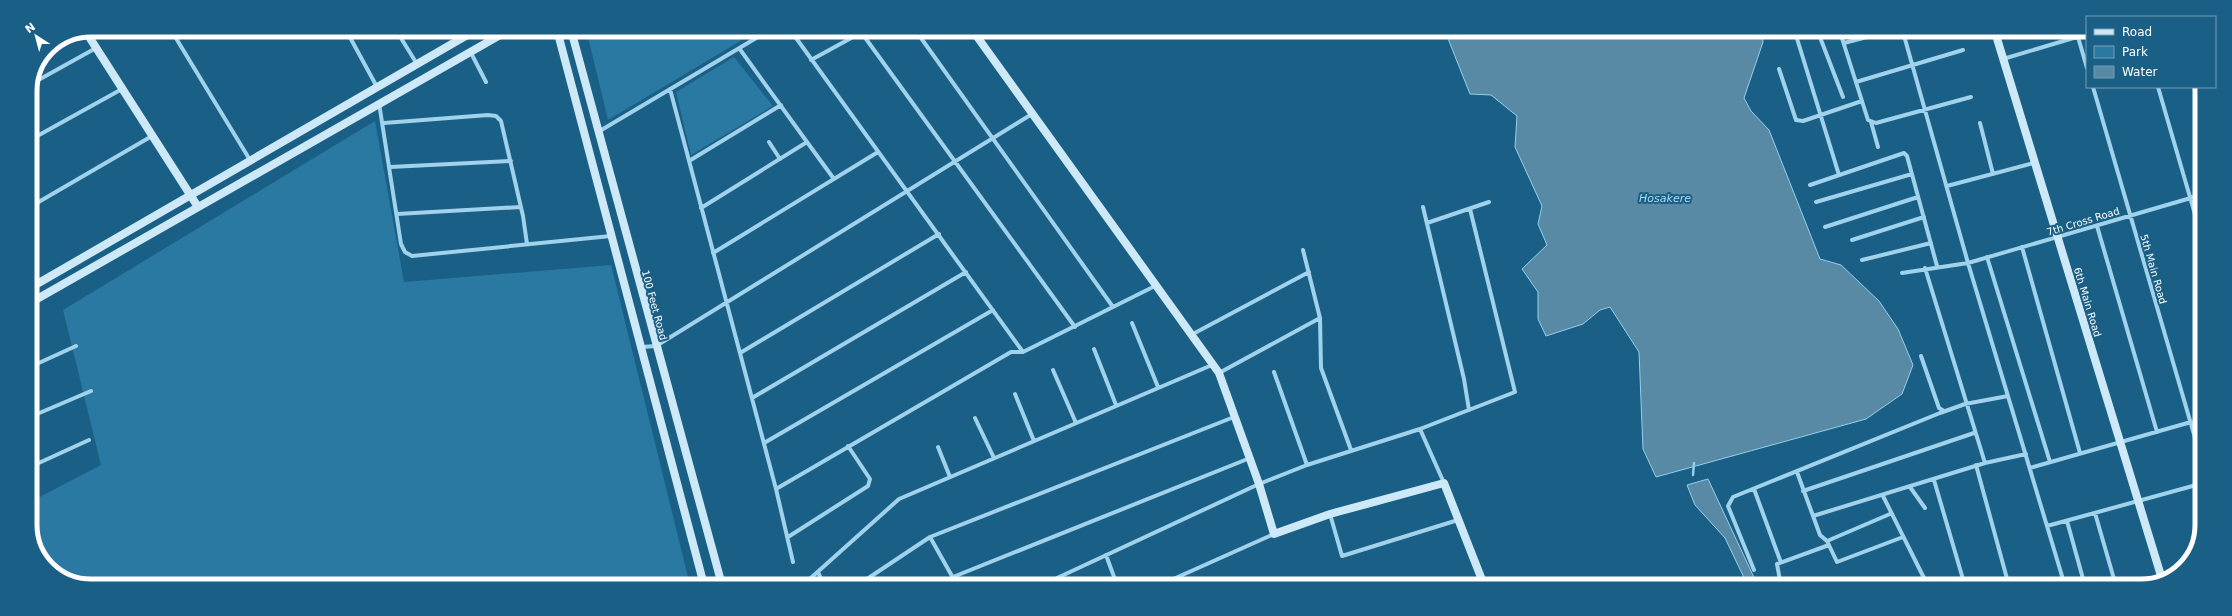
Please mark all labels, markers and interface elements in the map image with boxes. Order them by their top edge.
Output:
north arrow [16,16,56,56]
legend [2086,16,2216,88]
text: N [23,20,38,36]
text: Road [2122,25,2152,39]
text: Park [2122,45,2148,59]
text: Water [2122,65,2158,79]
water label: Hosakere [1639,192,1691,205]
street label: 7th Cross Road [2045,205,2121,238]
street label: 5th Main Road [2138,233,2169,305]
street label: 6th Main Road [2072,266,2103,338]
street label: 100 Feet Road [640,269,669,341]

